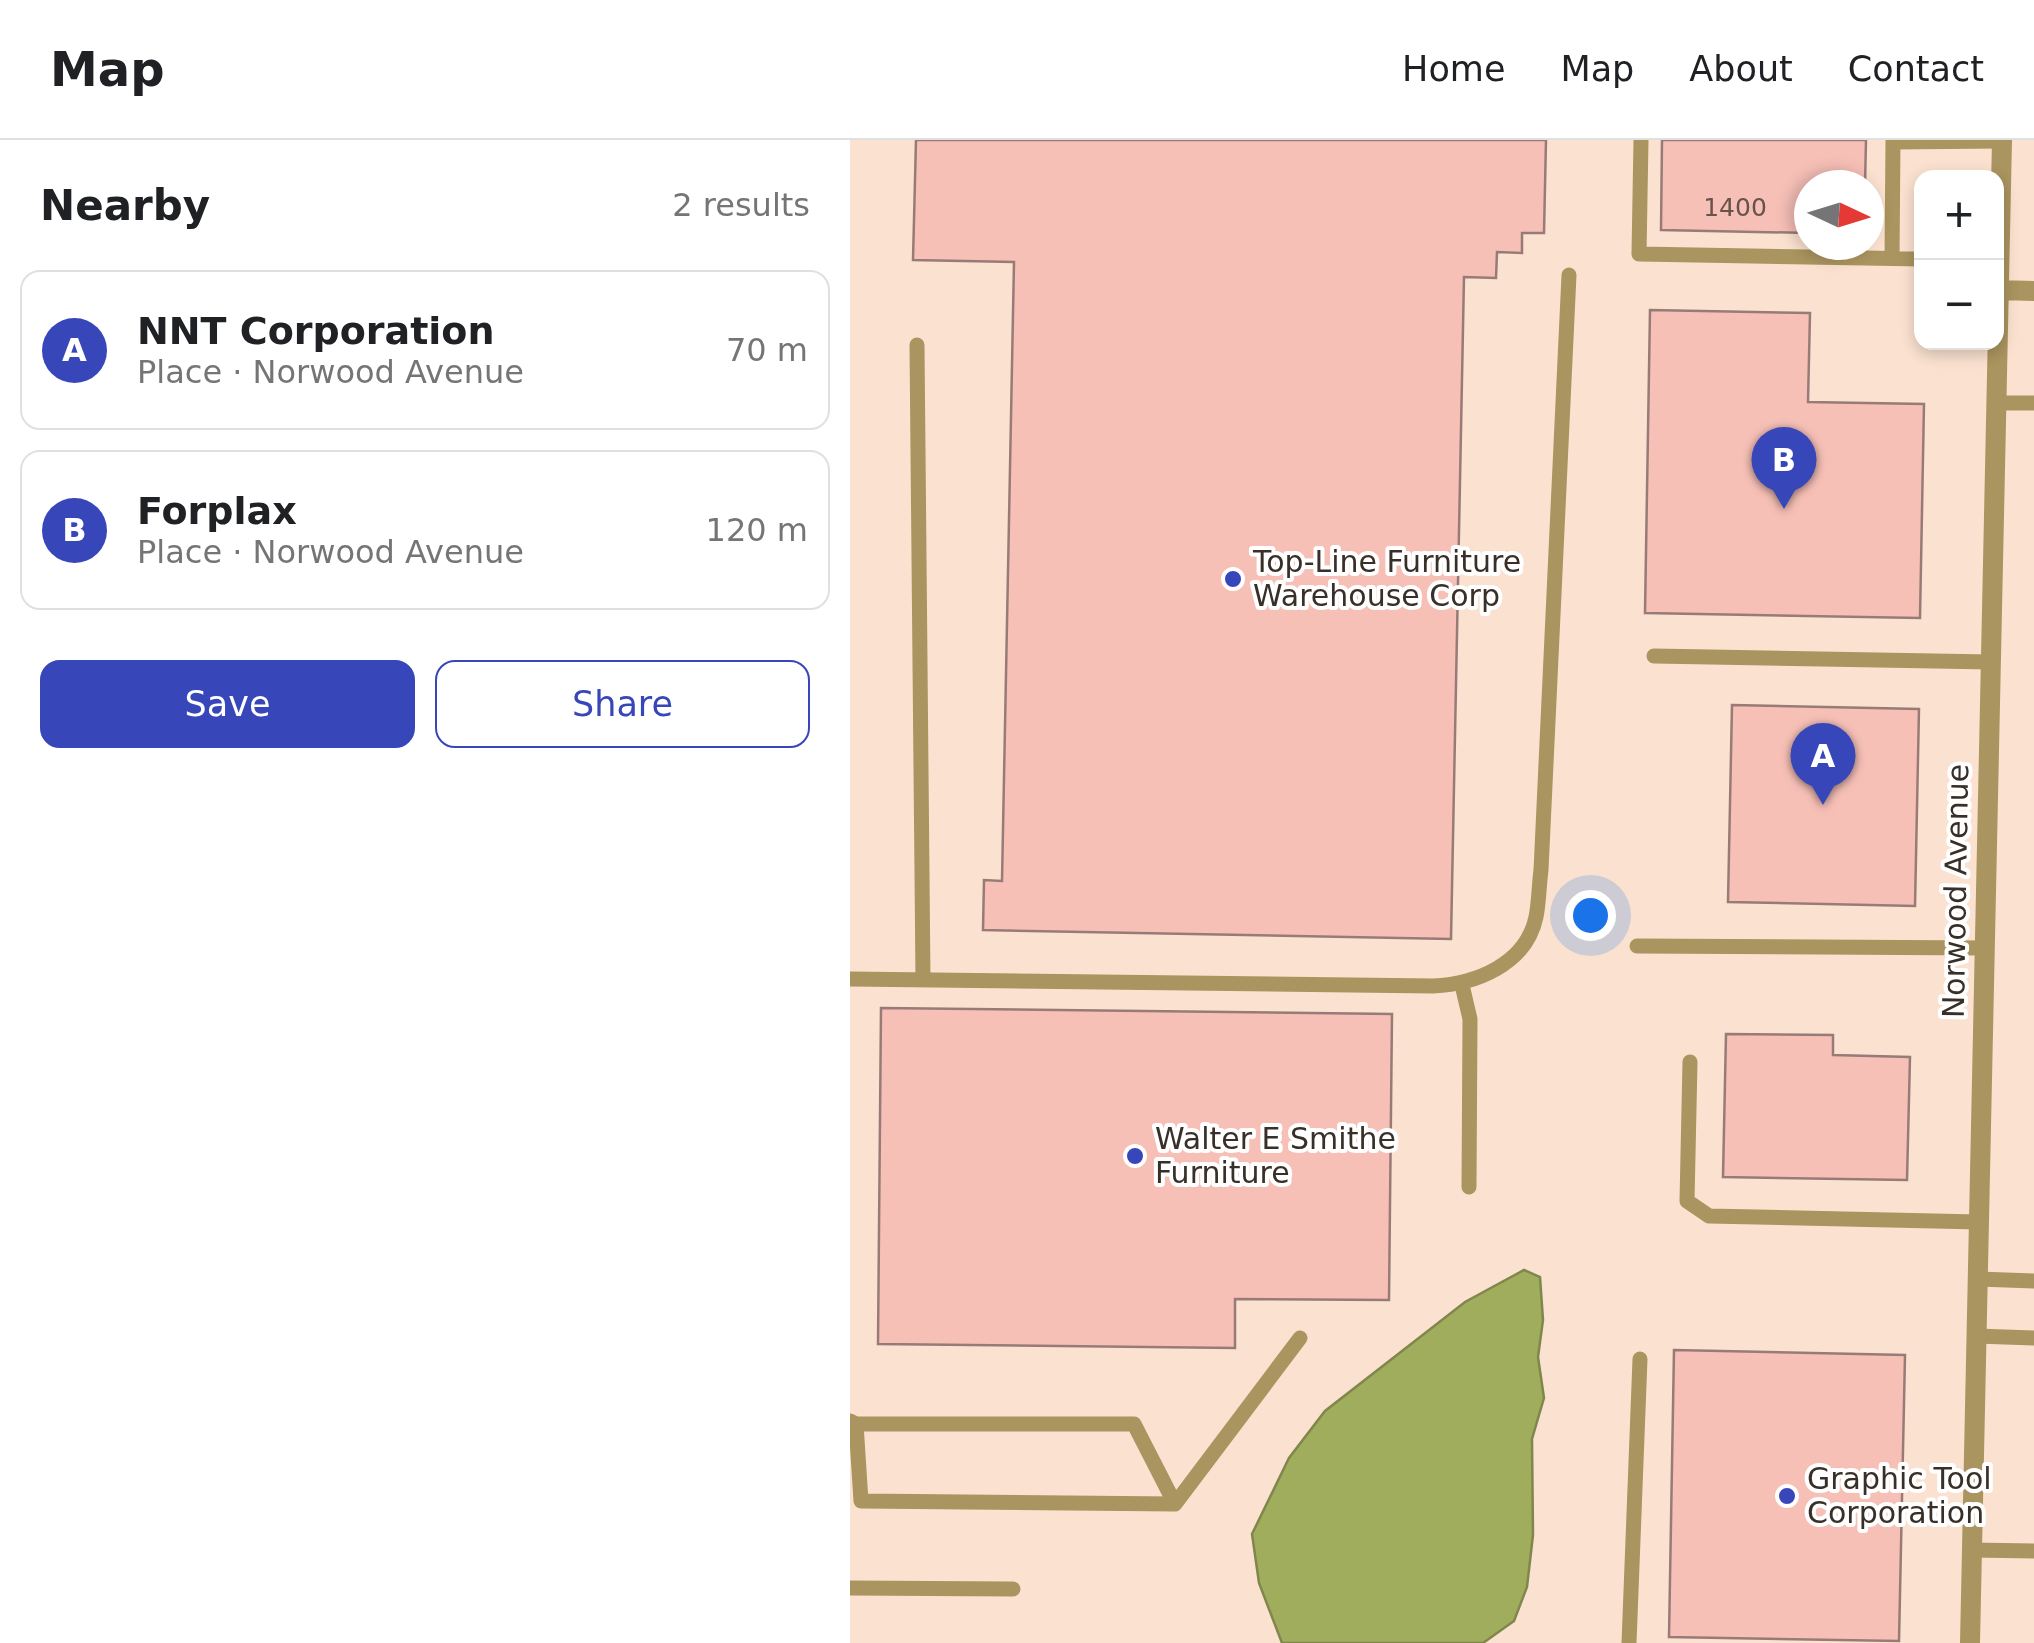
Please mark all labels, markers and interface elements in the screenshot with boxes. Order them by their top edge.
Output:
text: Map [50,41,165,97]
text: Home [1402,49,1505,89]
text: Map [1560,49,1634,89]
text: About [1689,49,1793,89]
text: Contact [1848,49,1984,89]
north arrow [1794,170,1884,260]
map controls [1914,170,2004,350]
button: + [1914,170,2004,260]
text: Nearby [40,181,210,230]
text: 2 results [672,186,810,224]
house number: 1400 [1703,193,1767,222]
button: − [1914,260,2004,350]
text: NNT Corporation [137,309,495,353]
text: A [62,331,87,369]
text: 70 m [726,331,808,369]
text: Place · Norwood Avenue [137,353,524,391]
pin: B [1752,426,1816,509]
text: Forplax [137,489,297,533]
text: B [62,511,87,549]
text: 120 m [706,511,808,549]
text: Place · Norwood Avenue [137,533,524,571]
place label: Top-Line Furniture Warehouse Corp [1252,544,1521,613]
marker: Top-Line Furniture Warehouse Corp [1222,568,1244,590]
button: Save [40,660,415,748]
button: Share [435,660,810,748]
pin: A [1790,722,1856,805]
street label: Norwood Avenue [1936,763,1975,1018]
your location [1565,890,1616,941]
place label: Walter E Smithe Furniture [1155,1121,1396,1190]
marker: Walter E Smithe Furniture [1124,1145,1146,1167]
place label: Graphic Tool Corporation [1807,1461,1992,1530]
marker: Graphic Tool Corporation [1776,1485,1798,1507]

